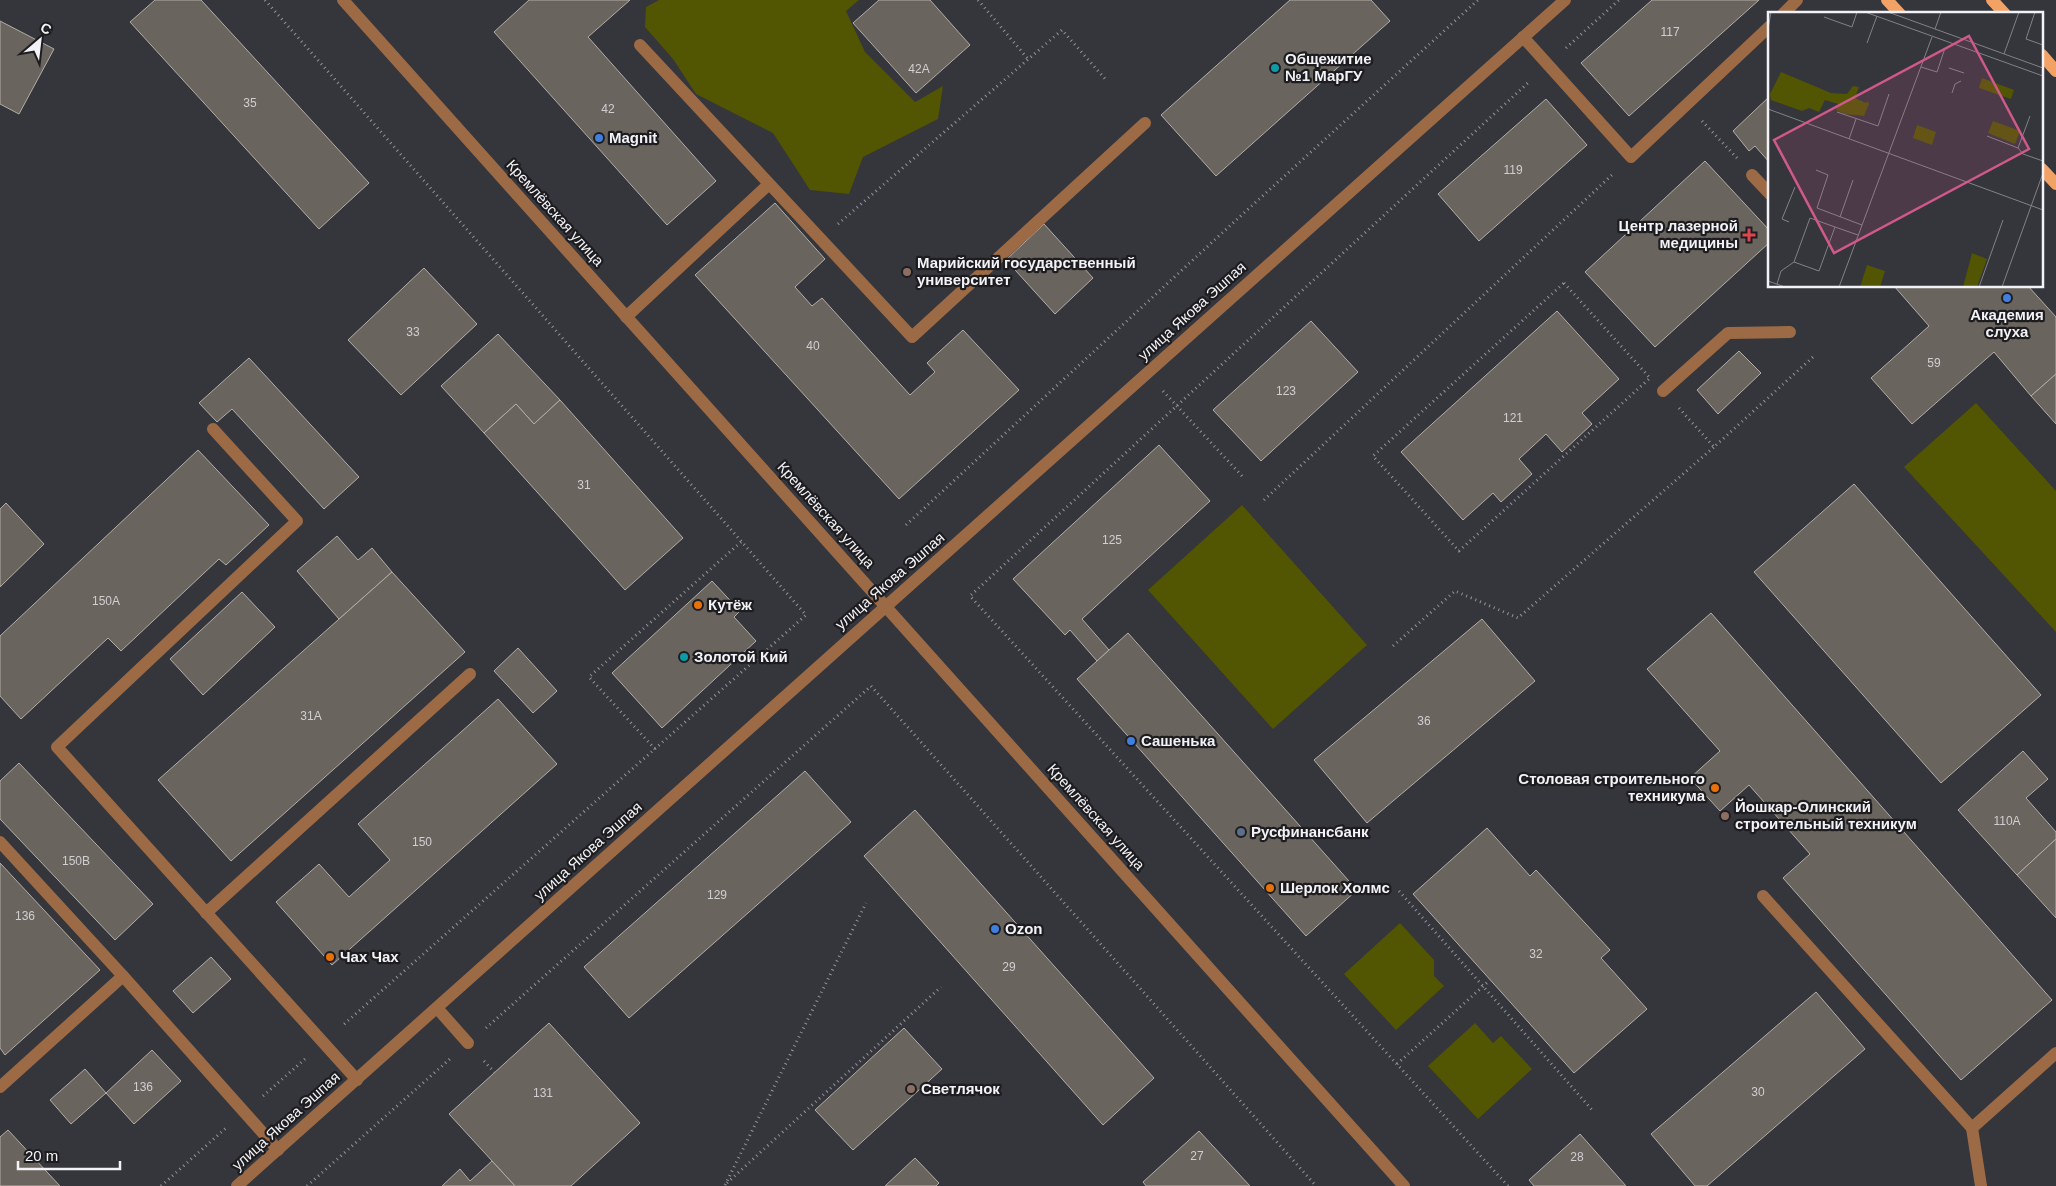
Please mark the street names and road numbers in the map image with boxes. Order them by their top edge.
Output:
street label: Кремлёвская улица [503,156,608,270]
street label: улица Якова Эшпая [1134,258,1249,363]
street label: Кремлёвская улица [774,458,879,572]
street label: улица Якова Эшпая [832,529,948,633]
street label: Кремлёвская улица [1044,760,1149,874]
street label: улица Якова Эшпая [530,798,645,903]
street label: улица Якова Эшпая [228,1068,343,1173]

